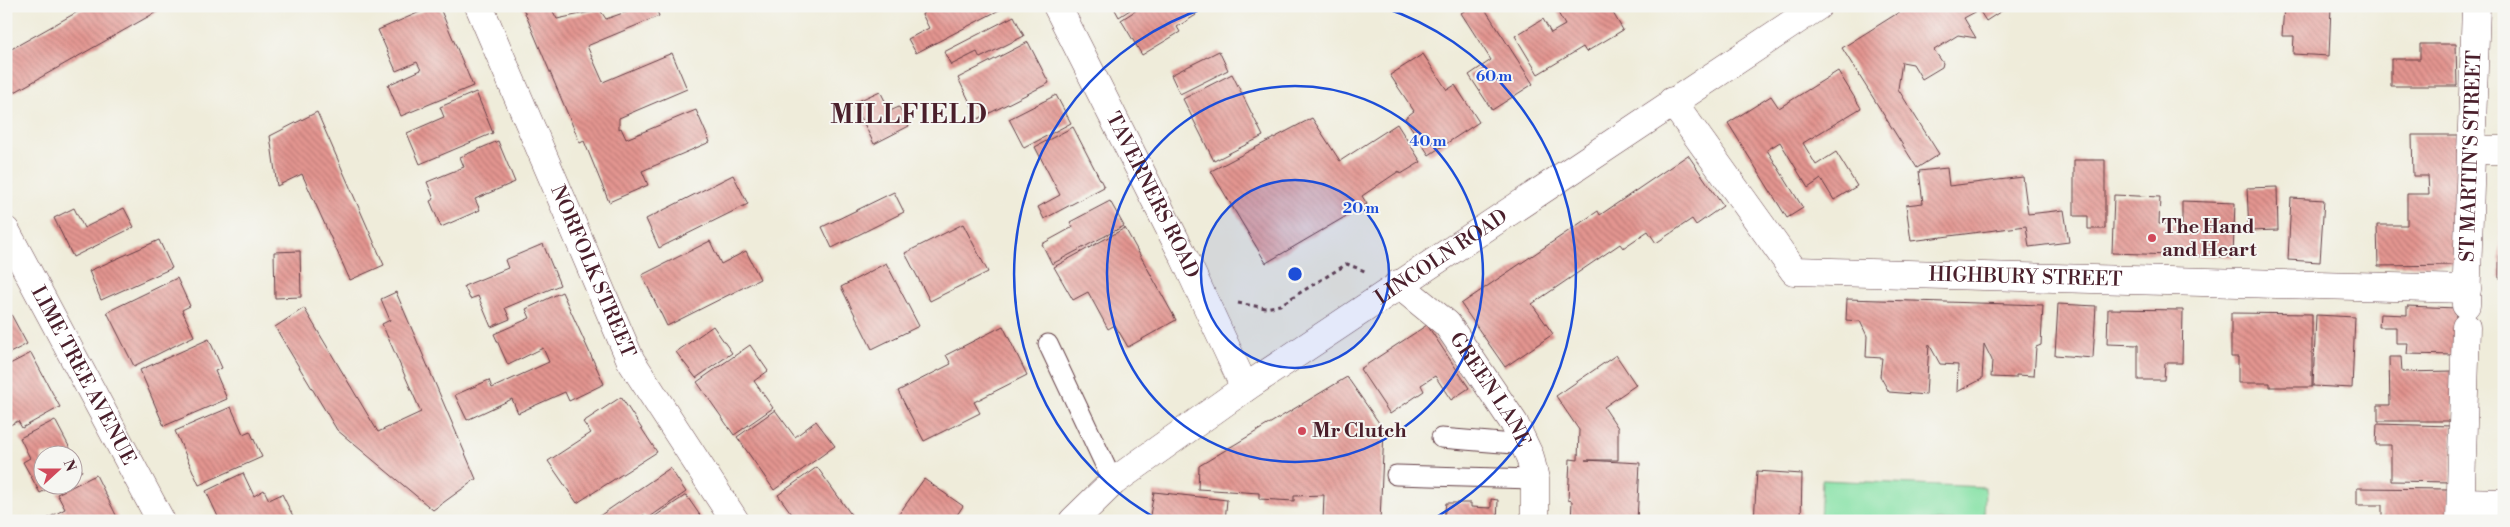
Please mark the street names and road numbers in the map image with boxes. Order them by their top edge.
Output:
street label: ST MARTIN'S STREET [2455,50,2487,263]
street label: TAVERNERS ROAD [1100,108,1205,282]
street label: NORFOLK STREET [545,182,641,362]
street label: LINCOLN ROAD [1370,204,1513,310]
street label: HIGHBURY STREET [1928,262,2123,292]
street label: LIME TREE AVENUE [27,282,141,470]
street label: GREEN LANE [1444,328,1536,451]

